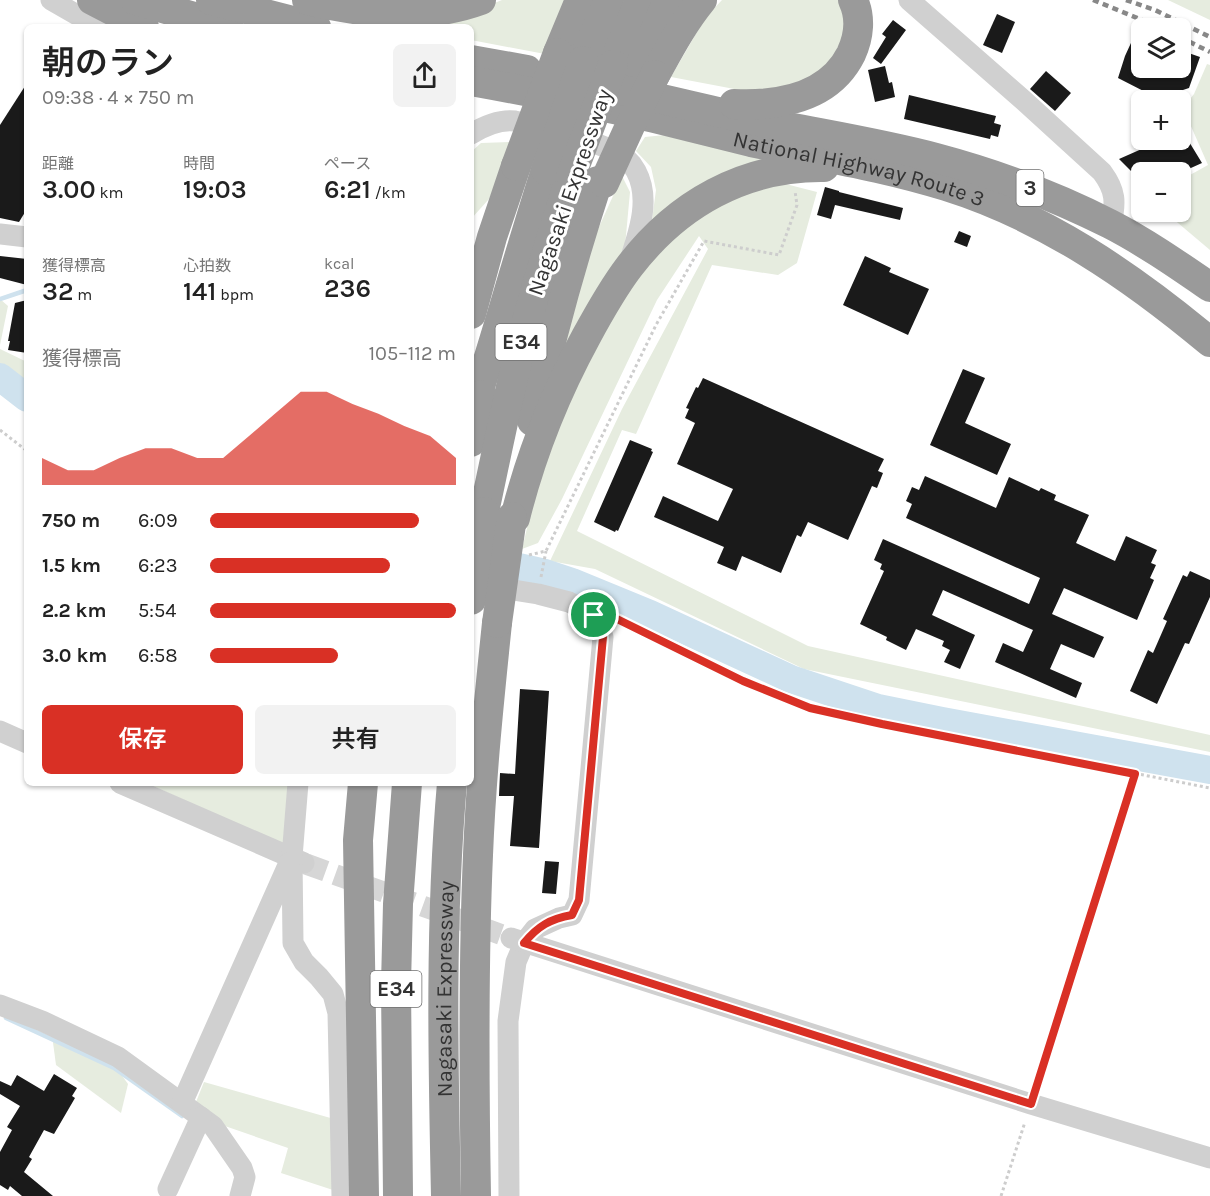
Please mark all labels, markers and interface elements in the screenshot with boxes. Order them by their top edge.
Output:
map controls [1131,18,1191,222]
button: layers [1131,18,1191,78]
text: 朝のラン [42,44,174,82]
button: share [393,44,456,107]
text: 09:38 · 4 × 750 m [42,86,194,109]
street label: Nagasaki Expressway [522,86,618,299]
button: + [1131,90,1191,150]
street label: National Highway Route 3 [730,126,988,213]
text: 距離 [42,154,74,173]
text: 時間 [183,154,215,173]
text: ペース [324,154,371,173]
button: − [1131,162,1191,222]
road number: 3 [1016,170,1044,206]
text: 3.00 [42,174,96,205]
text: 19:03 [183,174,247,205]
text: 6:21 [324,174,371,205]
text: km [96,183,123,202]
text: /km [371,183,406,202]
text: kcal [324,254,355,273]
text: 獲得標高 [42,256,106,275]
text: 心拍数 [183,256,231,275]
text: 236 [324,273,371,304]
text: 32 [42,276,74,307]
text: 141 [183,276,216,307]
text: m [74,285,92,304]
text: bpm [216,285,254,304]
road number: E34 [496,324,546,360]
text: 105–112 m [369,342,456,365]
text: 獲得標高 [42,347,122,370]
text: 750 m [42,509,100,532]
text: 6:09 [138,509,178,532]
text: 1.5 km [42,554,101,577]
text: 6:23 [138,554,177,577]
pin [568,589,619,640]
icon: arrive [577,598,610,631]
text: 2.2 km [42,599,106,622]
text: 5:54 [138,599,176,622]
text: 3.0 km [42,644,107,667]
text: 6:58 [138,644,178,667]
button: 保存 [42,705,243,774]
button: 共有 [255,705,456,774]
street label: Nagasaki Expressway [431,880,460,1098]
road number: E34 [370,971,422,1007]

